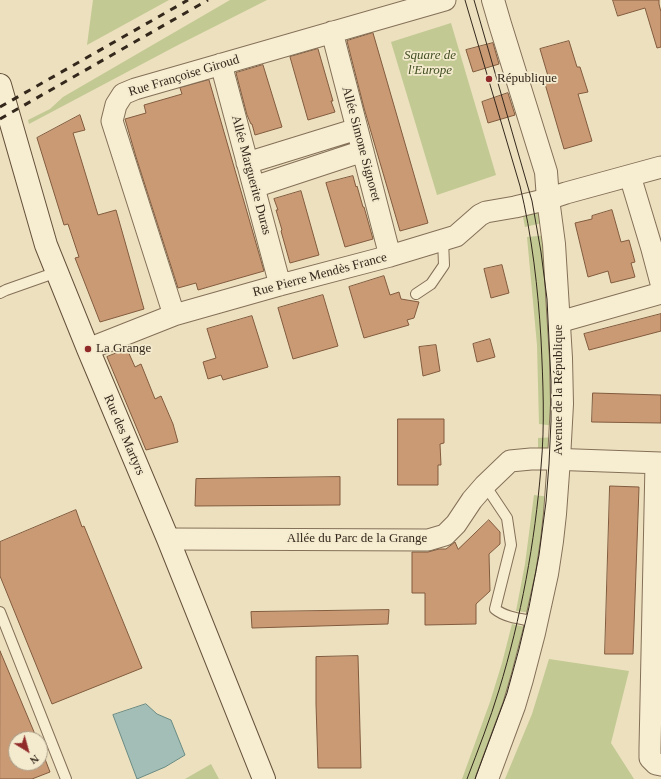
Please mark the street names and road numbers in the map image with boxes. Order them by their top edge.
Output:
street label: Rue Françoise Giroud [127,52,241,100]
street label: Allée Simone Signoret [338,85,384,203]
street label: Allée Marguerite Duras [228,113,274,237]
street label: Rue Pierre Mendès France [251,250,389,300]
street label: Avenue de la République [551,325,567,455]
street label: Rue des Martyrs [100,392,148,478]
street label: Allée du Parc de la Grange [287,531,427,547]

